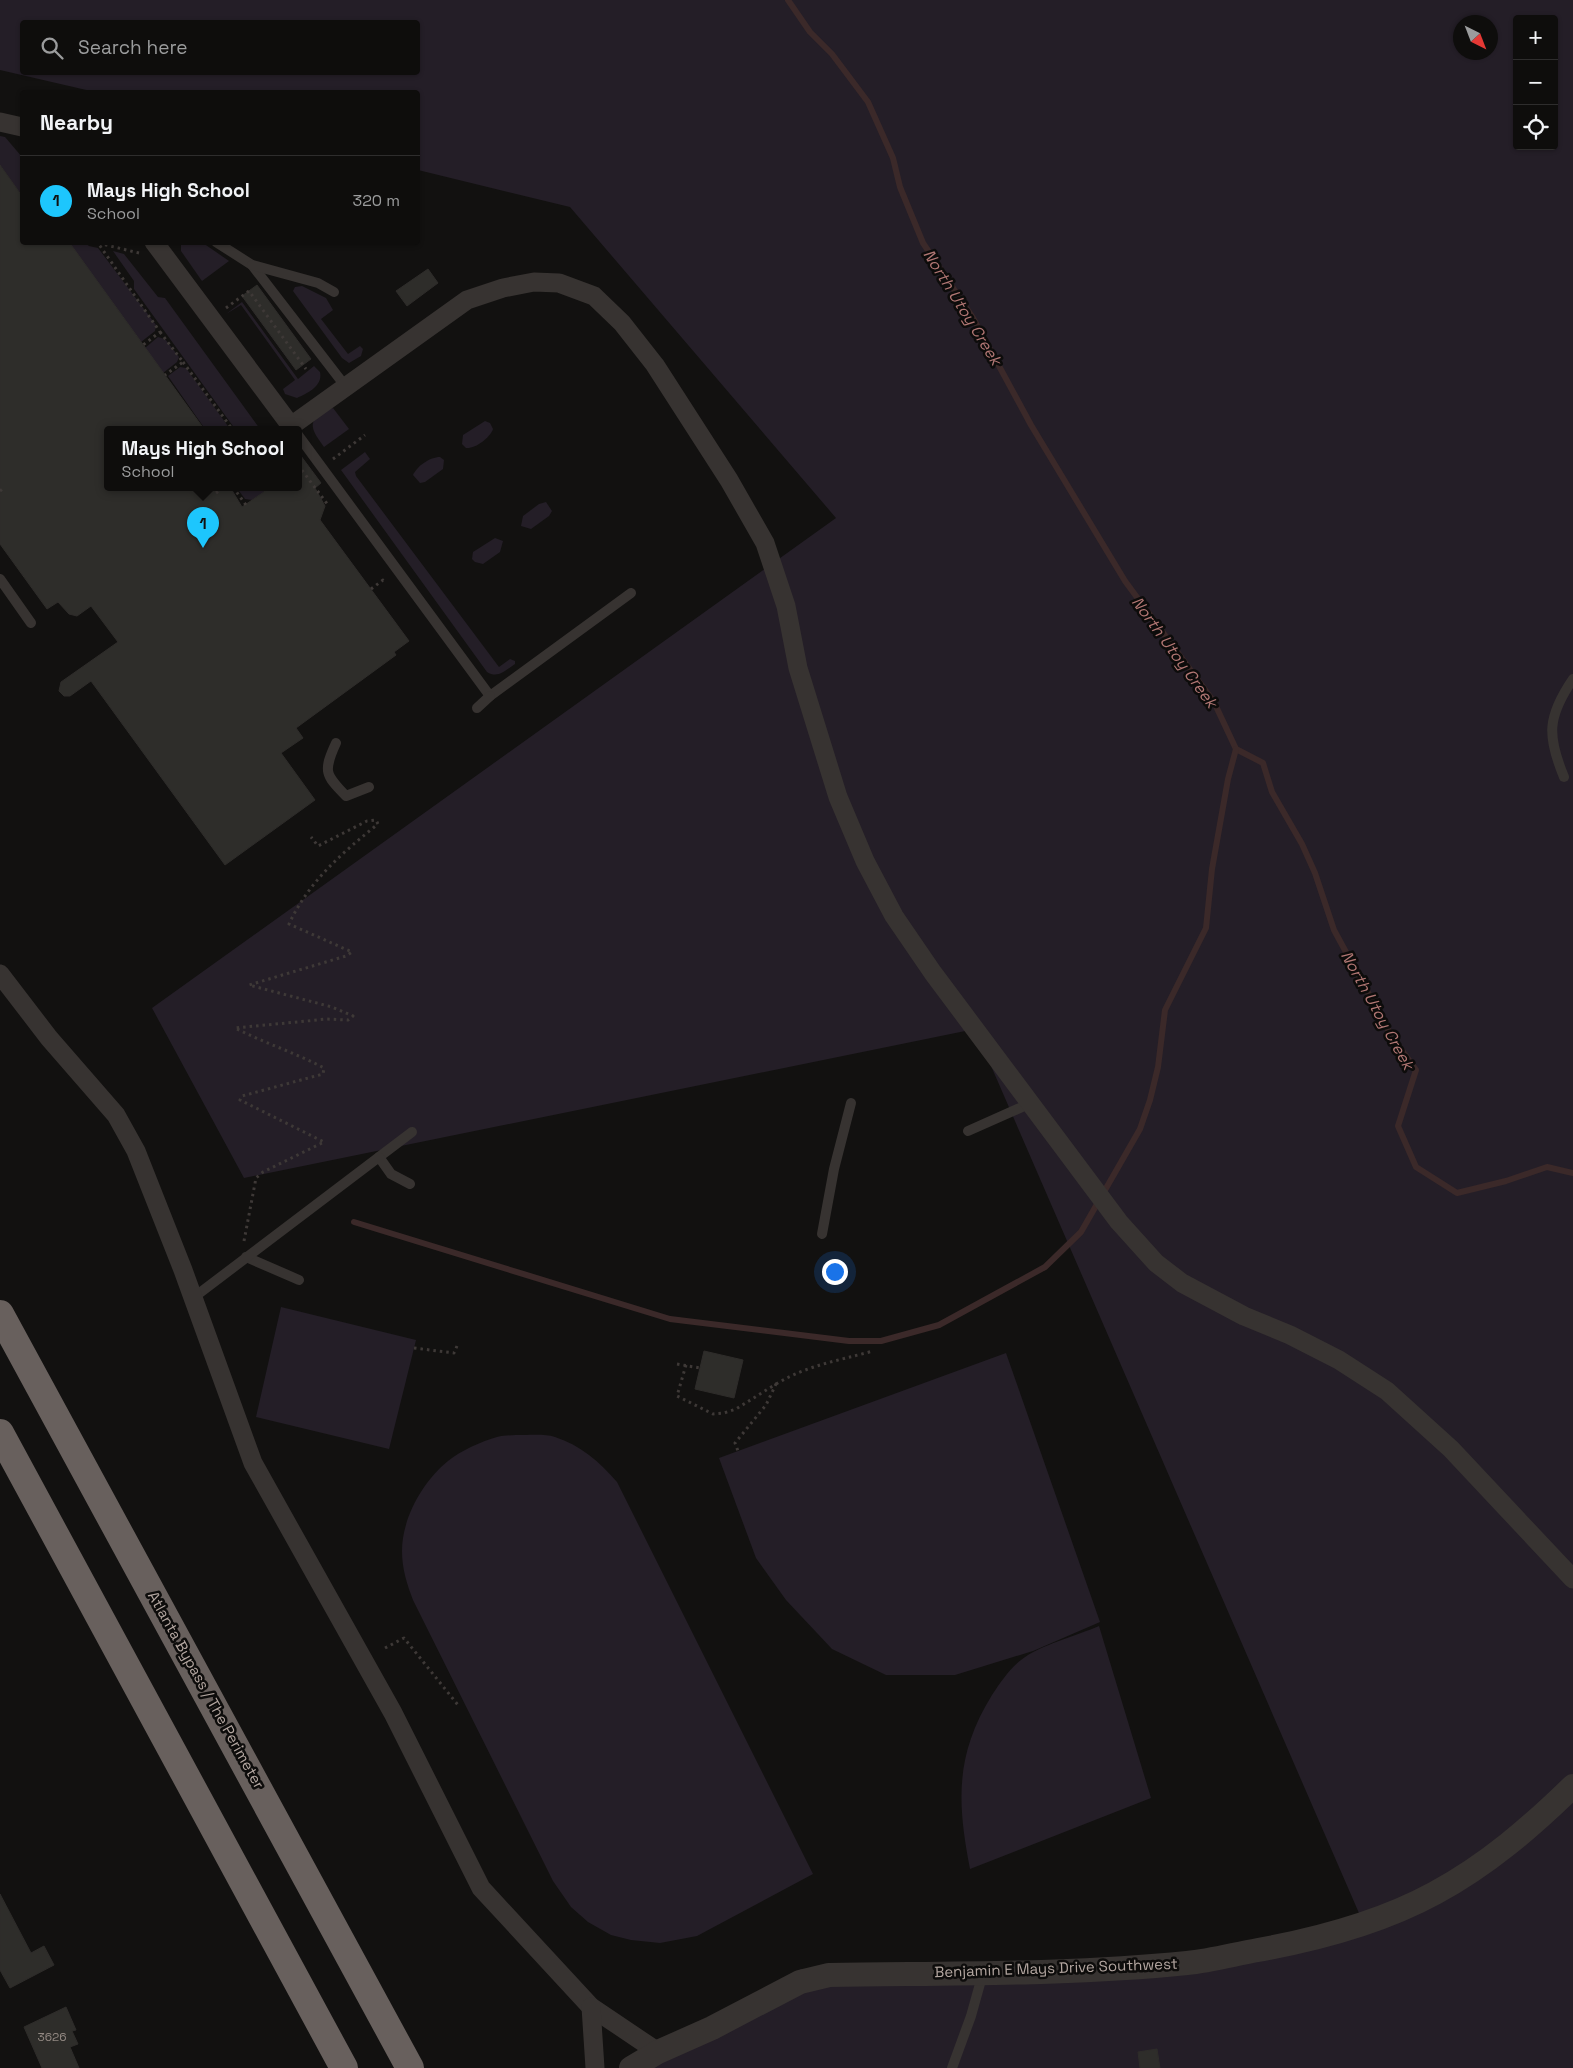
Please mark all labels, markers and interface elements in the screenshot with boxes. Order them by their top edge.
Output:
north arrow [1453,15,1498,60]
map controls [1513,15,1558,150]
button: + [1513,15,1558,60]
search box [20,20,420,75]
icon: search [38,34,66,62]
text: Search here [78,35,188,60]
button: − [1513,60,1558,105]
button: locate [1513,105,1558,150]
text: Nearby [40,109,113,136]
text: Mays High School [87,178,250,203]
text: 1 [52,190,60,211]
text: 320 m [353,190,400,211]
text: School [87,203,140,224]
water label: North Utoy Creek [918,245,1008,371]
popup [104,426,302,491]
text: Mays High School [122,436,284,461]
text: School [122,461,174,482]
pin: 1 [187,507,219,548]
water label: North Utoy Creek [1127,592,1224,714]
water label: North Utoy Creek [1336,947,1420,1076]
your location [822,1259,848,1285]
street label: Atlanta Bypass / The Perimeter [144,1588,269,1792]
street label: Benjamin E Mays Drive Southwest [934,1954,1178,1981]
house number: 3626 [37,2029,67,2045]

